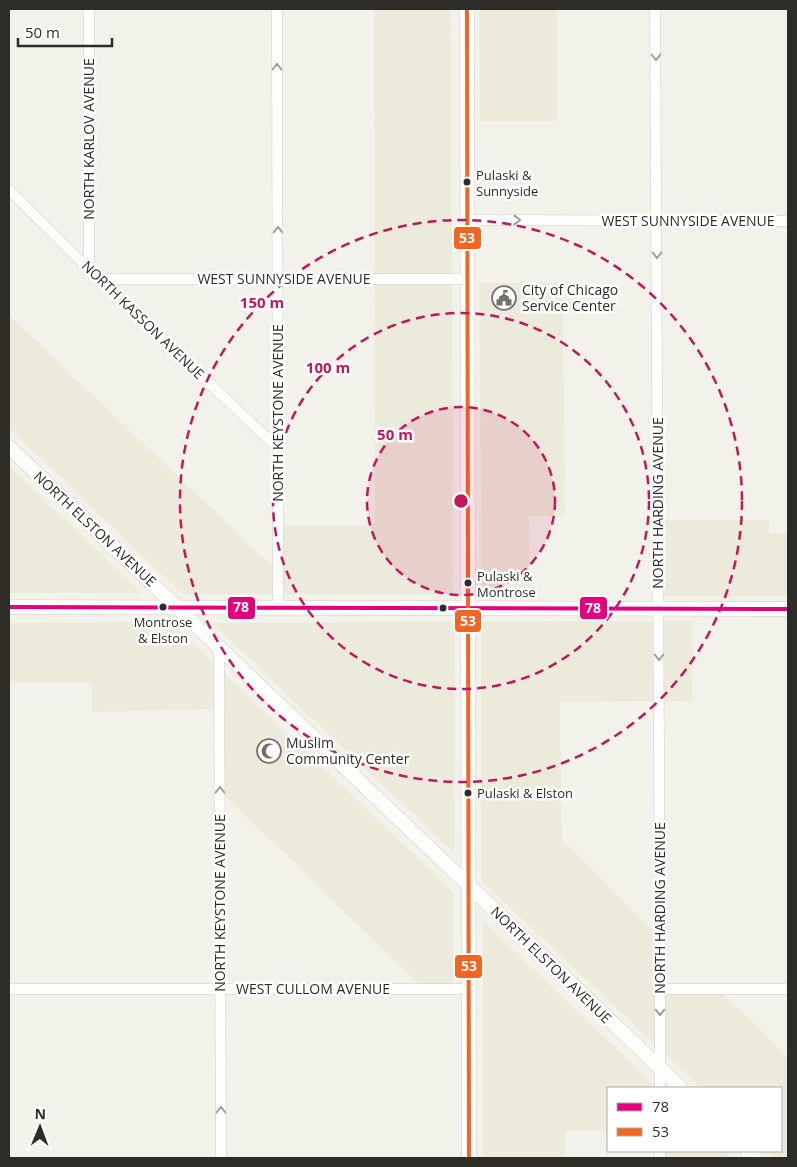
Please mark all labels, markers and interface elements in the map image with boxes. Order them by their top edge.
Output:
scale bar [18,15,111,47]
text: 50 m [25,22,60,42]
one-way arrow [651,54,661,62]
street label: NORTH KARLOV AVENUE [79,58,98,220]
one-way arrow [272,63,282,71]
place label: Pulaski & Sunnyside [476,166,538,200]
marker: Pulaski & Sunnyside [462,177,472,187]
street label: WEST SUNNYSIDE AVENUE [601,211,775,230]
one-way arrow [513,215,521,225]
one-way arrow [273,226,283,234]
line badge: 53 [453,226,482,250]
text: 53 [459,228,475,247]
one-way arrow [652,252,662,259]
street label: NORTH KASSON AVENUE [78,256,209,383]
street label: WEST SUNNYSIDE AVENUE [197,269,371,288]
place label: City of Chicago Service Center [522,280,618,315]
public building icon: City of Chicago Service Center [491,285,517,311]
text: 150 m [240,292,284,312]
street label: NORTH KEYSTONE AVENUE [268,324,287,502]
text: 100 m [306,357,350,377]
street label: NORTH HARDING AVENUE [648,417,667,589]
text: 50 m [377,424,413,444]
street label: NORTH ELSTON AVENUE [30,467,161,590]
centre of rings [452,492,470,510]
place label: Pulaski & Montrose [477,567,536,601]
marker: Pulaski & Montrose [463,578,473,588]
line badge: 78 [227,596,256,620]
line badge: 78 [579,596,608,620]
text: 78 [233,597,249,616]
text: 78 [585,598,601,617]
marker: Montrose & Elston [158,602,168,612]
unlabelled marker [438,603,448,613]
line badge: 53 [454,609,482,633]
text: 53 [460,611,476,630]
place label: Montrose & Elston [134,613,192,647]
one-way arrow [654,654,664,662]
place label: Muslim Community Center [286,733,410,768]
mosque icon: Muslim Community Center [256,738,282,764]
place label: Pulaski & Elston [477,784,573,802]
one-way arrow [215,785,225,793]
marker: Pulaski & Elston [463,788,473,798]
street label: NORTH KEYSTONE AVENUE [210,814,229,992]
street label: NORTH HARDING AVENUE [650,822,669,994]
street label: NORTH ELSTON AVENUE [487,902,616,1027]
line badge: 53 [454,954,483,979]
text: 53 [461,956,477,975]
street label: WEST CULLOM AVENUE [236,979,390,998]
one-way arrow [655,1009,665,1017]
legend [607,1087,782,1152]
text: 78 [652,1096,669,1116]
north arrow [15,1102,65,1152]
text: N [34,1104,46,1123]
one-way arrow [216,1105,226,1113]
text: 53 [652,1121,669,1141]

